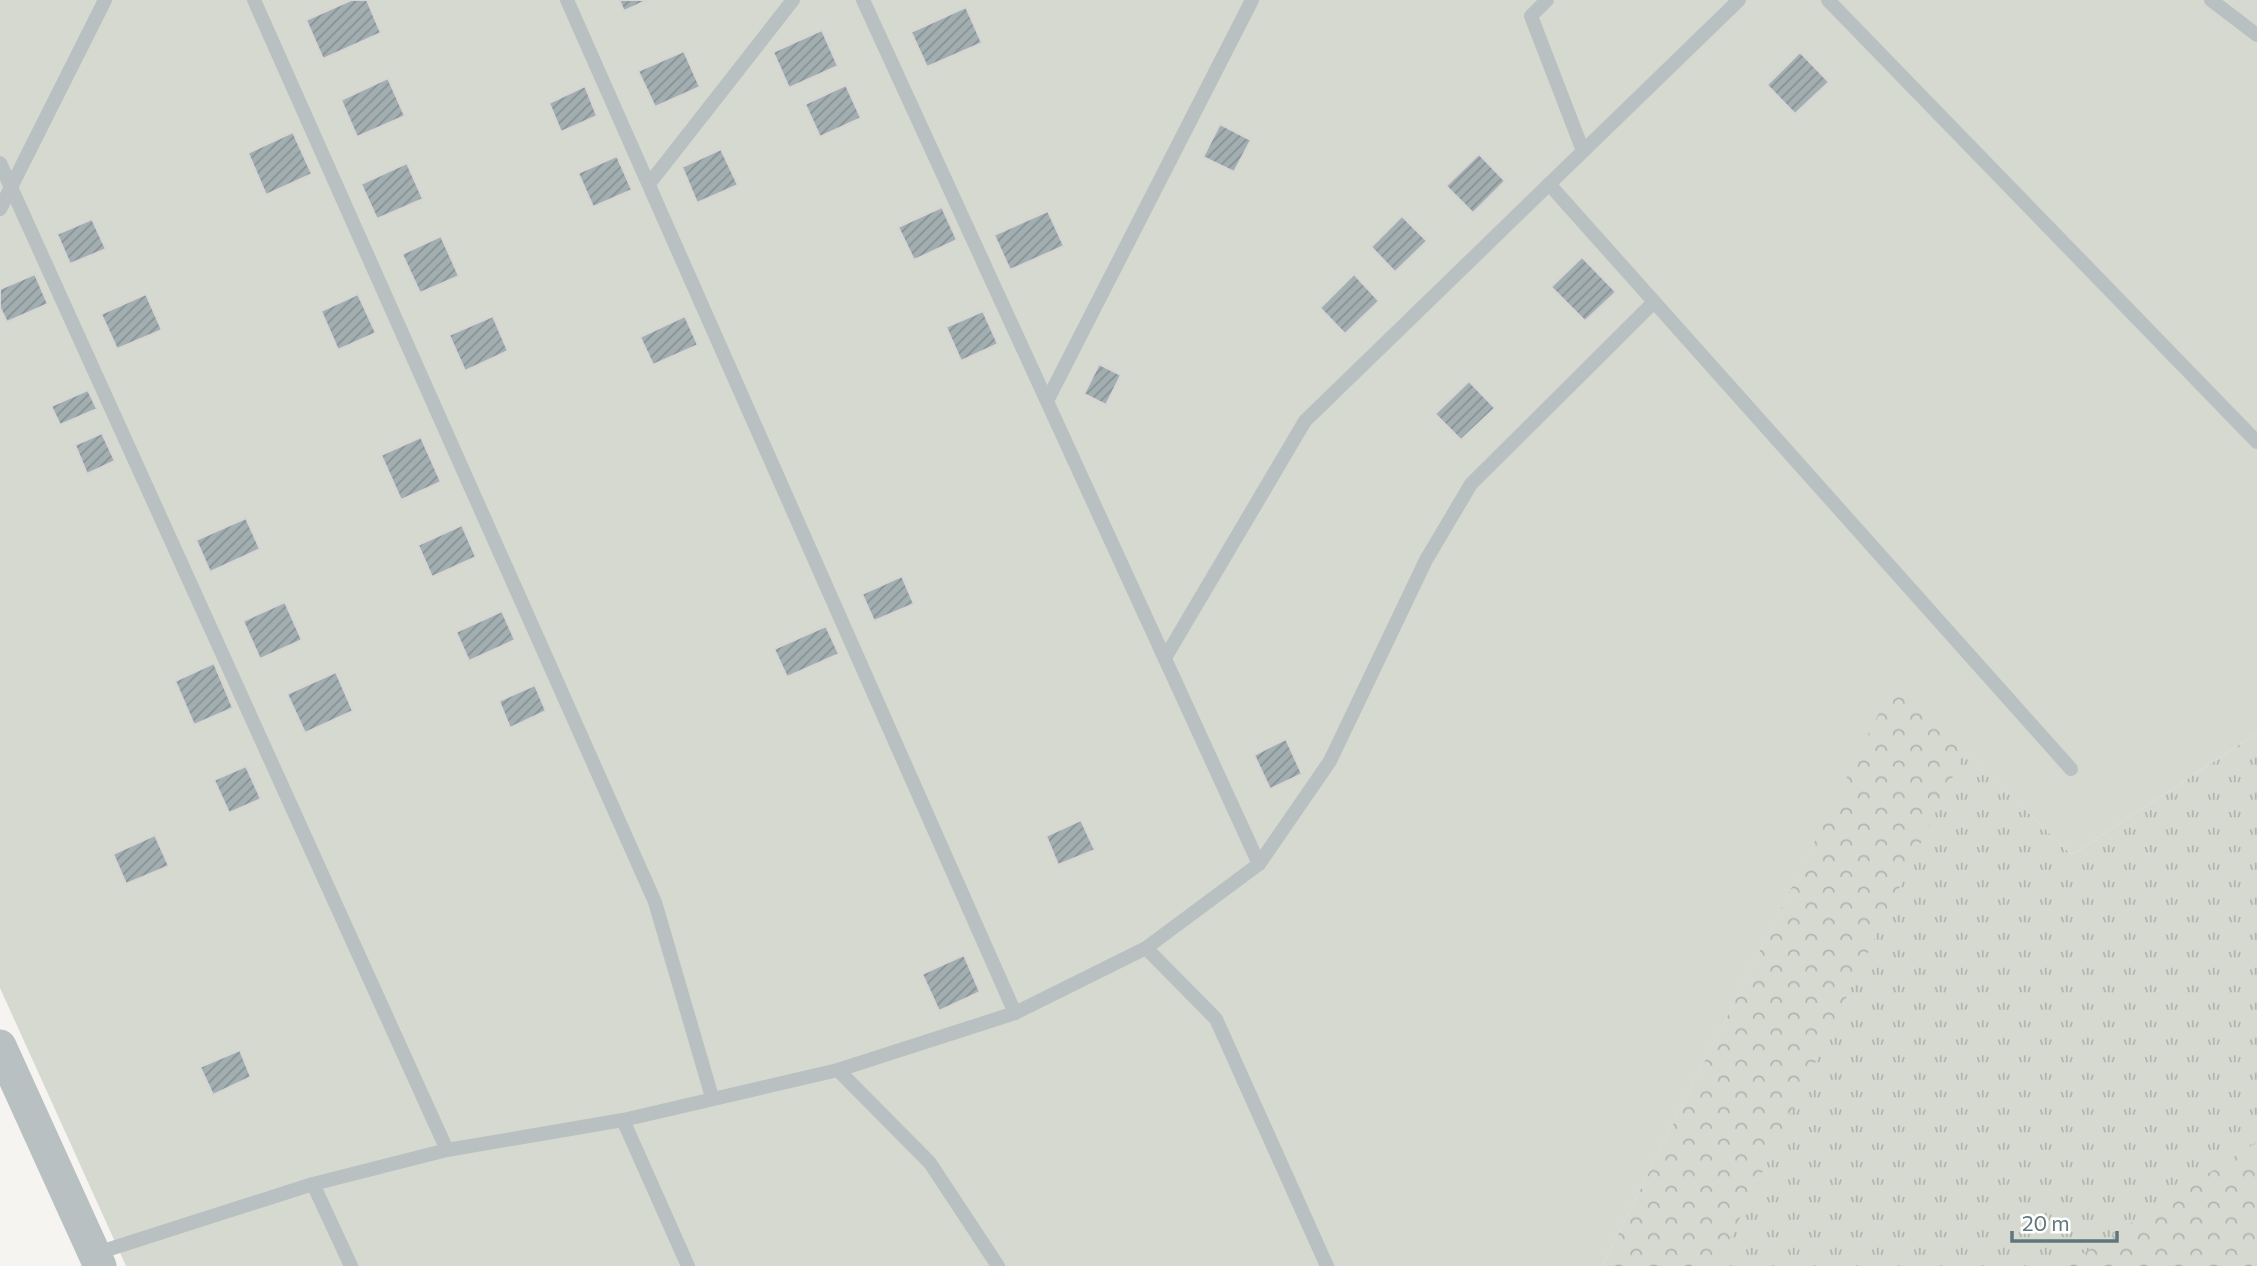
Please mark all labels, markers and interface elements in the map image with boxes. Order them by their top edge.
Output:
scale bar [2012,1200,2117,1244]
text: 20 m [2022,1210,2070,1235]

